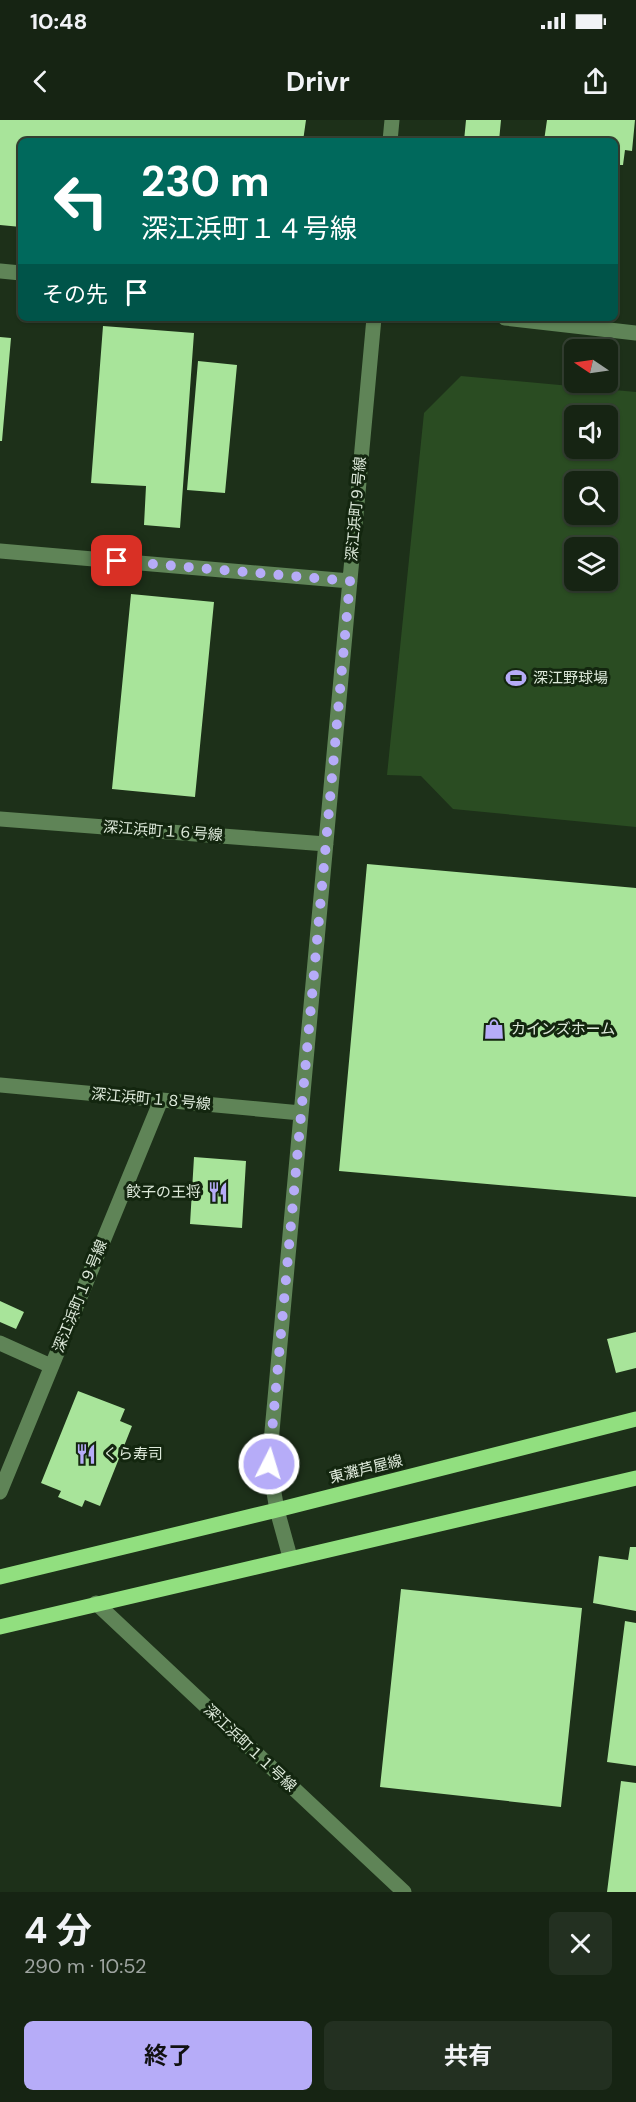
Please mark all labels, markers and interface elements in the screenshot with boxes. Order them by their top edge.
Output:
text: 10:48 [30,7,87,36]
text: Drivr [286,64,350,99]
icon: back [24,65,57,98]
icon: share [579,65,612,98]
text: 230 m [141,154,270,209]
icon: left [42,162,120,240]
text: 深江浜町１４号線 [141,211,357,246]
icon: arrive [120,276,153,309]
text: その先 [42,280,108,309]
north arrow [564,339,618,393]
map controls [564,339,618,591]
button: sound [564,405,618,459]
street label: 深江浜町９号線 [341,456,371,562]
button: search [564,471,618,525]
pin [91,535,142,586]
button: layers [564,537,618,591]
icon: arrive [100,544,133,577]
sports icon: 深江野球場 [504,666,528,690]
place label: 深江野球場 [533,668,608,688]
street label: 深江浜町１６号線 [102,817,224,845]
shop icon: カインズホーム [482,1017,506,1041]
place label: カインズホーム [511,1019,615,1039]
street label: 深江浜町１８号線 [90,1084,212,1114]
restaurant icon: 餃子の王将 [206,1180,230,1204]
place label: 餃子の王将 [126,1182,201,1202]
street label: 深江浜町１９号線 [48,1237,112,1355]
position arrow [237,1432,301,1496]
restaurant icon: くら寿司 [74,1442,98,1466]
place label: くら寿司 [103,1444,163,1464]
street label: 東灘芦屋線 [327,1450,405,1488]
street label: 深江浜町１１号線 [199,1700,301,1796]
text: 4 分 [24,1907,92,1954]
button: close [549,1912,612,1975]
text: 290 m · 10:52 [24,1953,147,1979]
button: 終了 [24,2021,312,2090]
button: 共有 [324,2021,612,2090]

